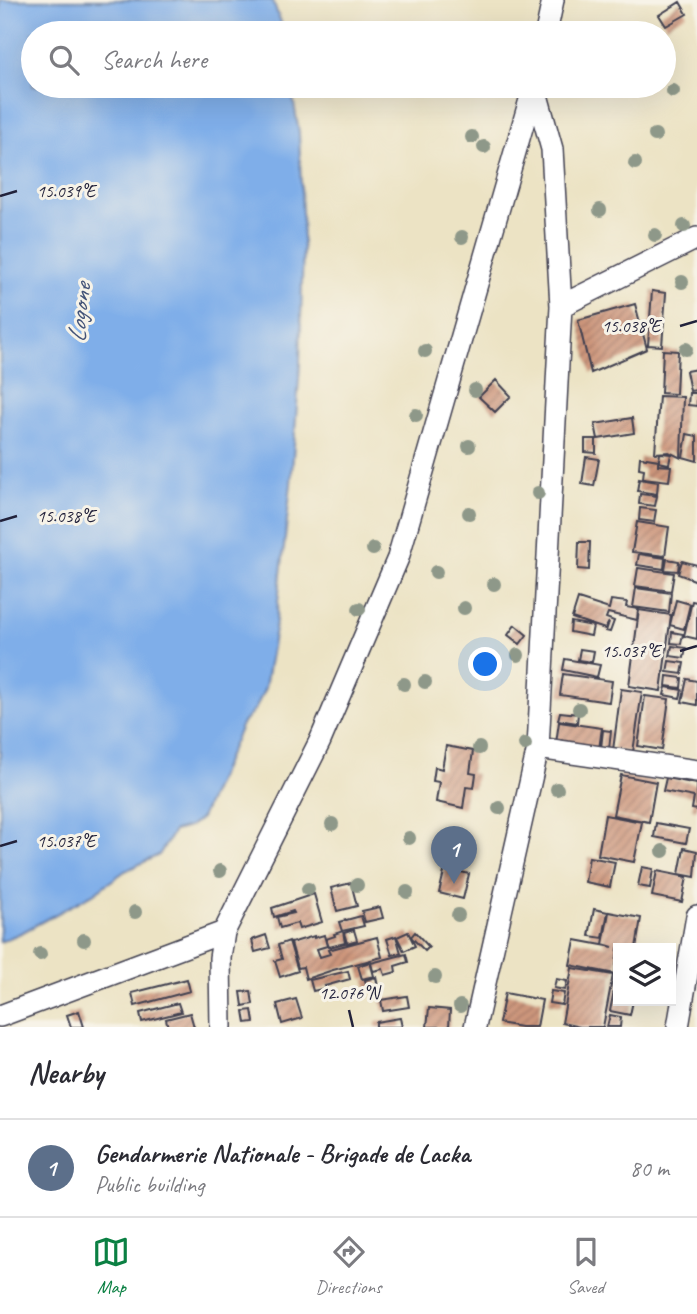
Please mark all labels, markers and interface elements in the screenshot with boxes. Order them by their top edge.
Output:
search box [21,21,676,98]
icon: search [45,41,83,79]
text: Search here [101,43,207,76]
text: 15.039°E [37,180,98,202]
water label: Logone [60,279,99,344]
text: 15.038°E [602,315,663,337]
text: 15.038°E [37,505,98,527]
text: 15.037°E [602,640,663,662]
your location [468,647,502,681]
pin: 1 [431,826,477,884]
text: 15.037°E [37,830,98,852]
map controls [613,943,676,1006]
button: layers [613,943,676,1006]
text: 12.076°N [319,982,382,1004]
text: Nearby [28,1054,104,1092]
text: Gendarmerie Nationale - Brigade de Lacka [95,1137,470,1170]
text: 1 [46,1154,56,1183]
text: 80 m [630,1154,669,1183]
text: Public building [95,1170,204,1199]
tab: Map [92,1233,130,1299]
tab: Directions [315,1233,382,1299]
tab: Saved [567,1233,605,1299]

